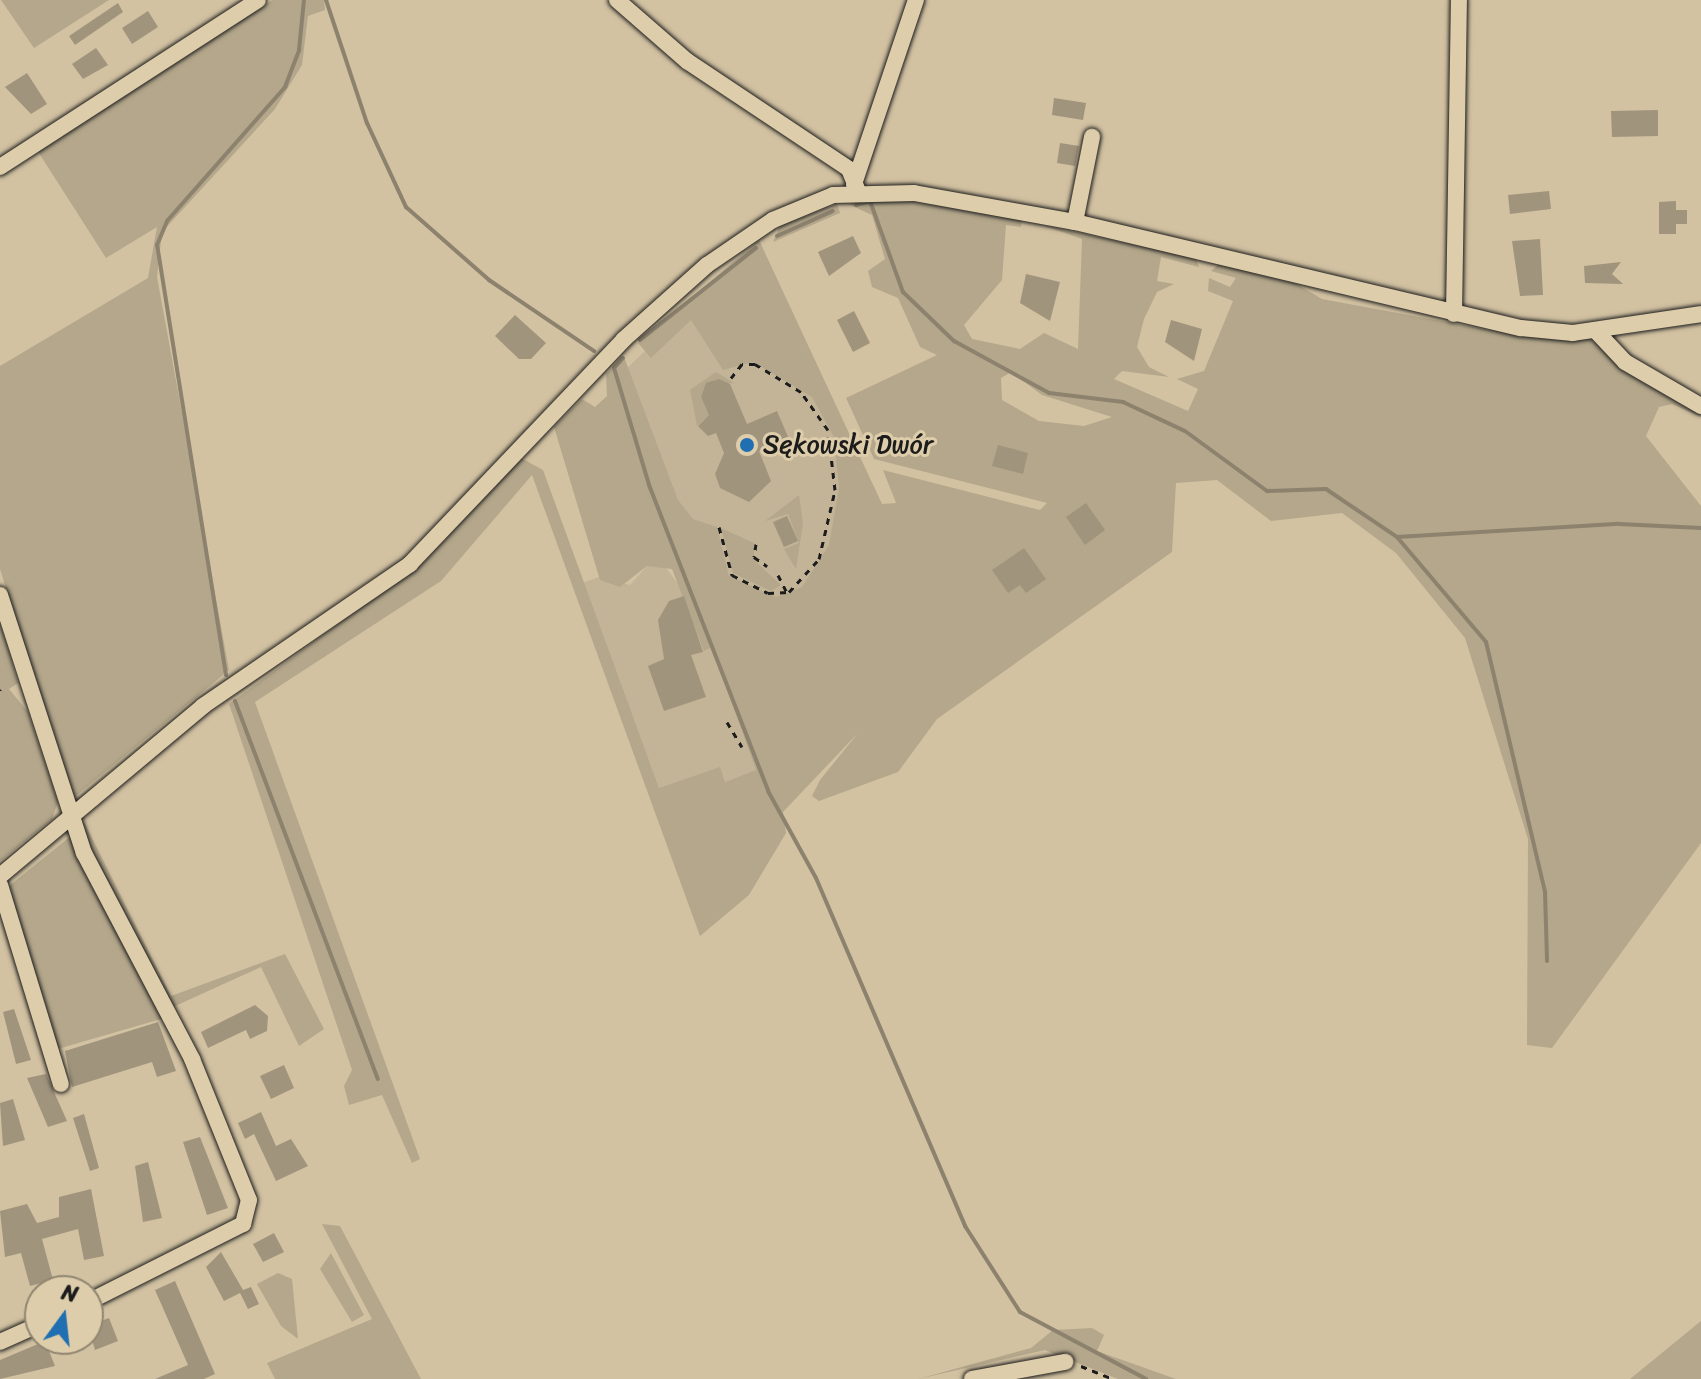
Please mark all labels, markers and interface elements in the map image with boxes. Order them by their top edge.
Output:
place label: Sękowski Dwór [763,429,933,461]
marker: Sękowski Dwór [738,436,756,454]
text: N [57,1272,82,1314]
north arrow [24,1275,104,1355]

